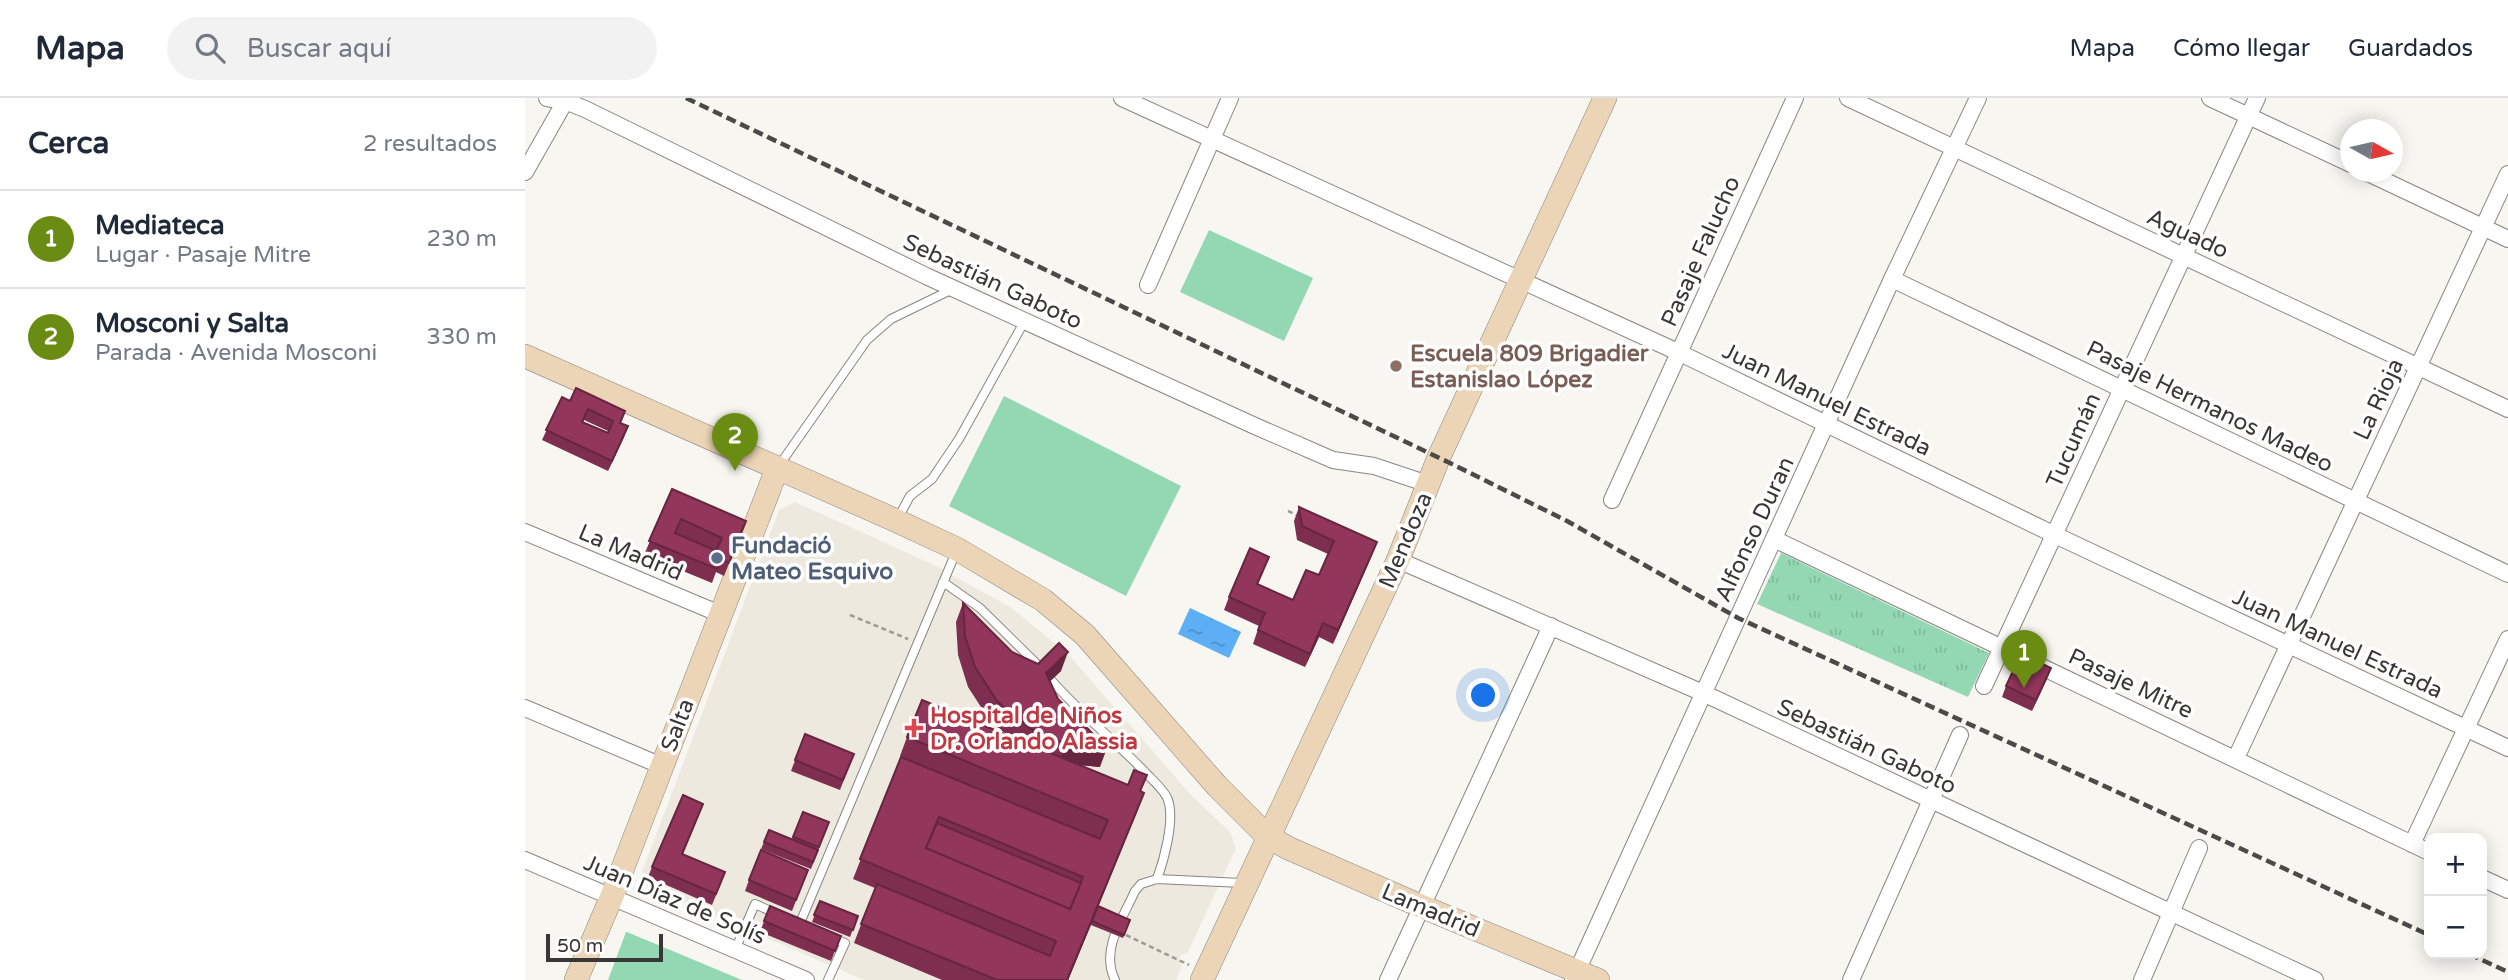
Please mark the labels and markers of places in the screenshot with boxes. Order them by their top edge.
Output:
place label: Escuela 809 Brigadier Estanislao López [1410,340,1650,394]
marker: Escuela 809 Brigadier Estanislao López [1388,358,1404,374]
pin: 2 [712,413,758,471]
place label: Fundació Mateo Esquivo [731,532,893,586]
marker: Fundació Mateo Esquivo [709,550,725,566]
pin: 1 [2001,630,2047,688]
place label: Hospital de Niños Dr. Orlando Alassia [930,702,1138,756]
marker: Hospital de Niños Dr. Orlando Alassia [904,718,924,738]

